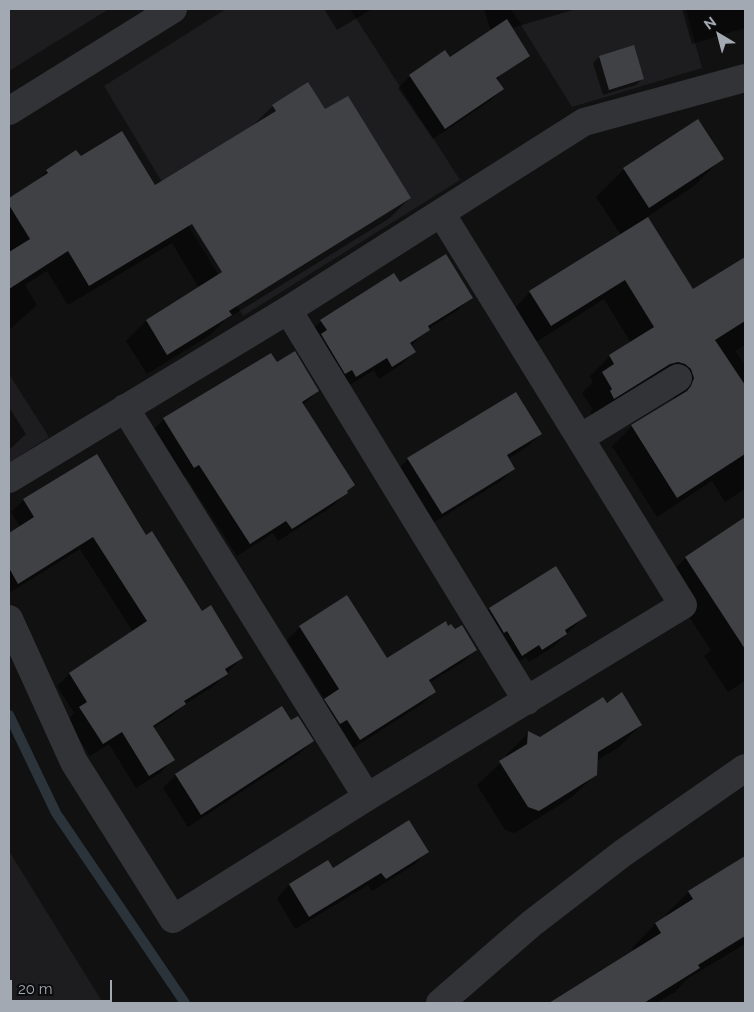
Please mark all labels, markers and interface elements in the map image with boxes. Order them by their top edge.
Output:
north arrow [694,10,744,60]
text: N [701,13,719,33]
scale bar [12,970,115,1002]
text: 20 m [18,980,53,998]

